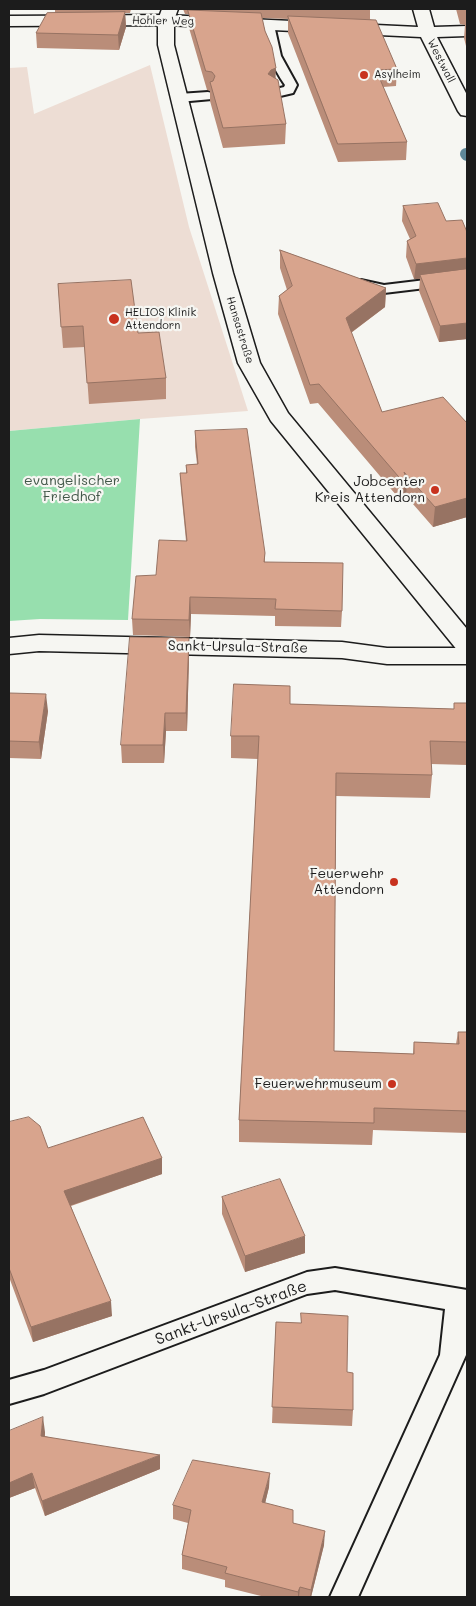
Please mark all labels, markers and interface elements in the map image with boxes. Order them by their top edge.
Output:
street label: Hohler Weg [132,14,194,28]
street label: Westwall [424,37,458,85]
place label: Asylheim [374,68,421,82]
marker: Asylheim [358,69,370,81]
street label: Hansastraße [224,295,256,365]
place label: HELIOS Klinik Attendorn [125,306,196,332]
marker: HELIOS Klinik Attendorn [107,312,121,326]
park label: evangelischer Friedhof [24,473,120,506]
place label: Jobcenter Kreis Attendorn [315,474,425,507]
marker: Jobcenter Kreis Attendorn [429,484,441,496]
street label: Sankt-Ursula-Straße [168,637,308,657]
place label: Feuerwehr Attendorn [310,866,384,899]
marker: Feuerwehr Attendorn [388,876,400,888]
place label: Feuerwehrmuseum [255,1076,382,1092]
marker: Feuerwehrmuseum [386,1078,398,1090]
street label: Sankt-Ursula-Straße [152,1277,310,1349]

